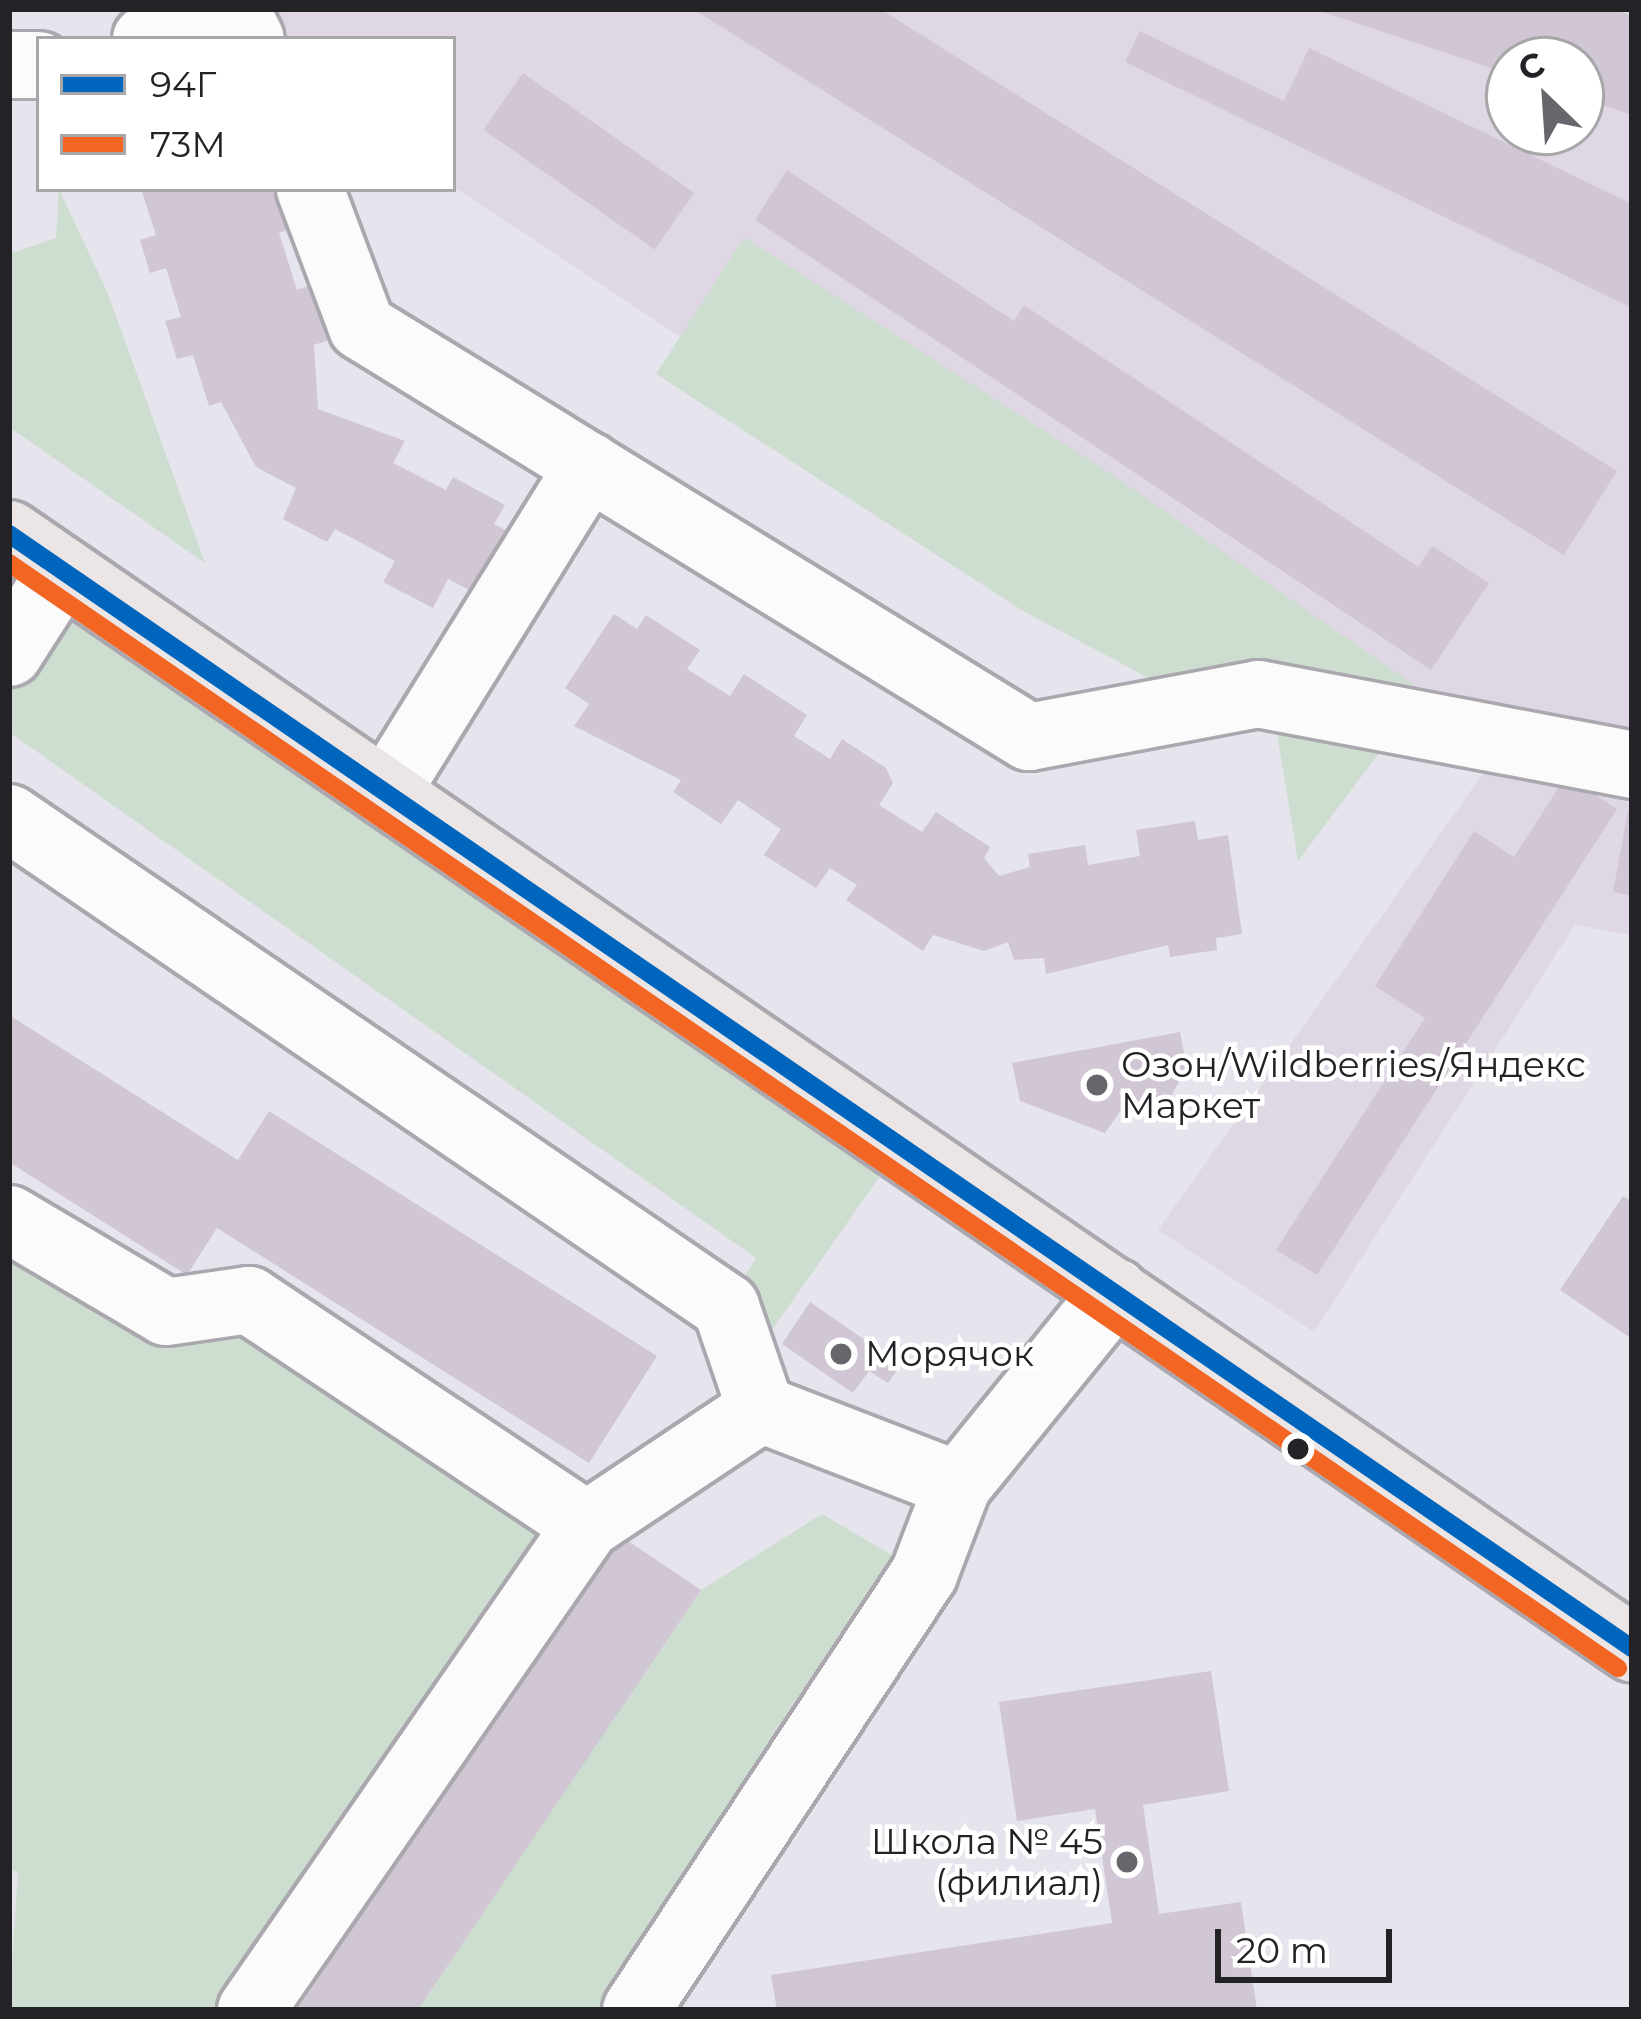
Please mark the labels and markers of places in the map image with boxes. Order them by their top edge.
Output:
place label: Озон/Wildberries/Яндекс Маркет [1121,1042,1586,1127]
marker: Озон/Wildberries/Яндекс Маркет [1084,1072,1110,1098]
place label: Морячок [865,1332,1034,1376]
marker: Морячок [828,1341,854,1367]
unlabelled marker [1287,1438,1309,1460]
place label: Школа № 45 (филиал) [871,1819,1103,1904]
marker: Школа № 45 (филиал) [1114,1849,1140,1875]

